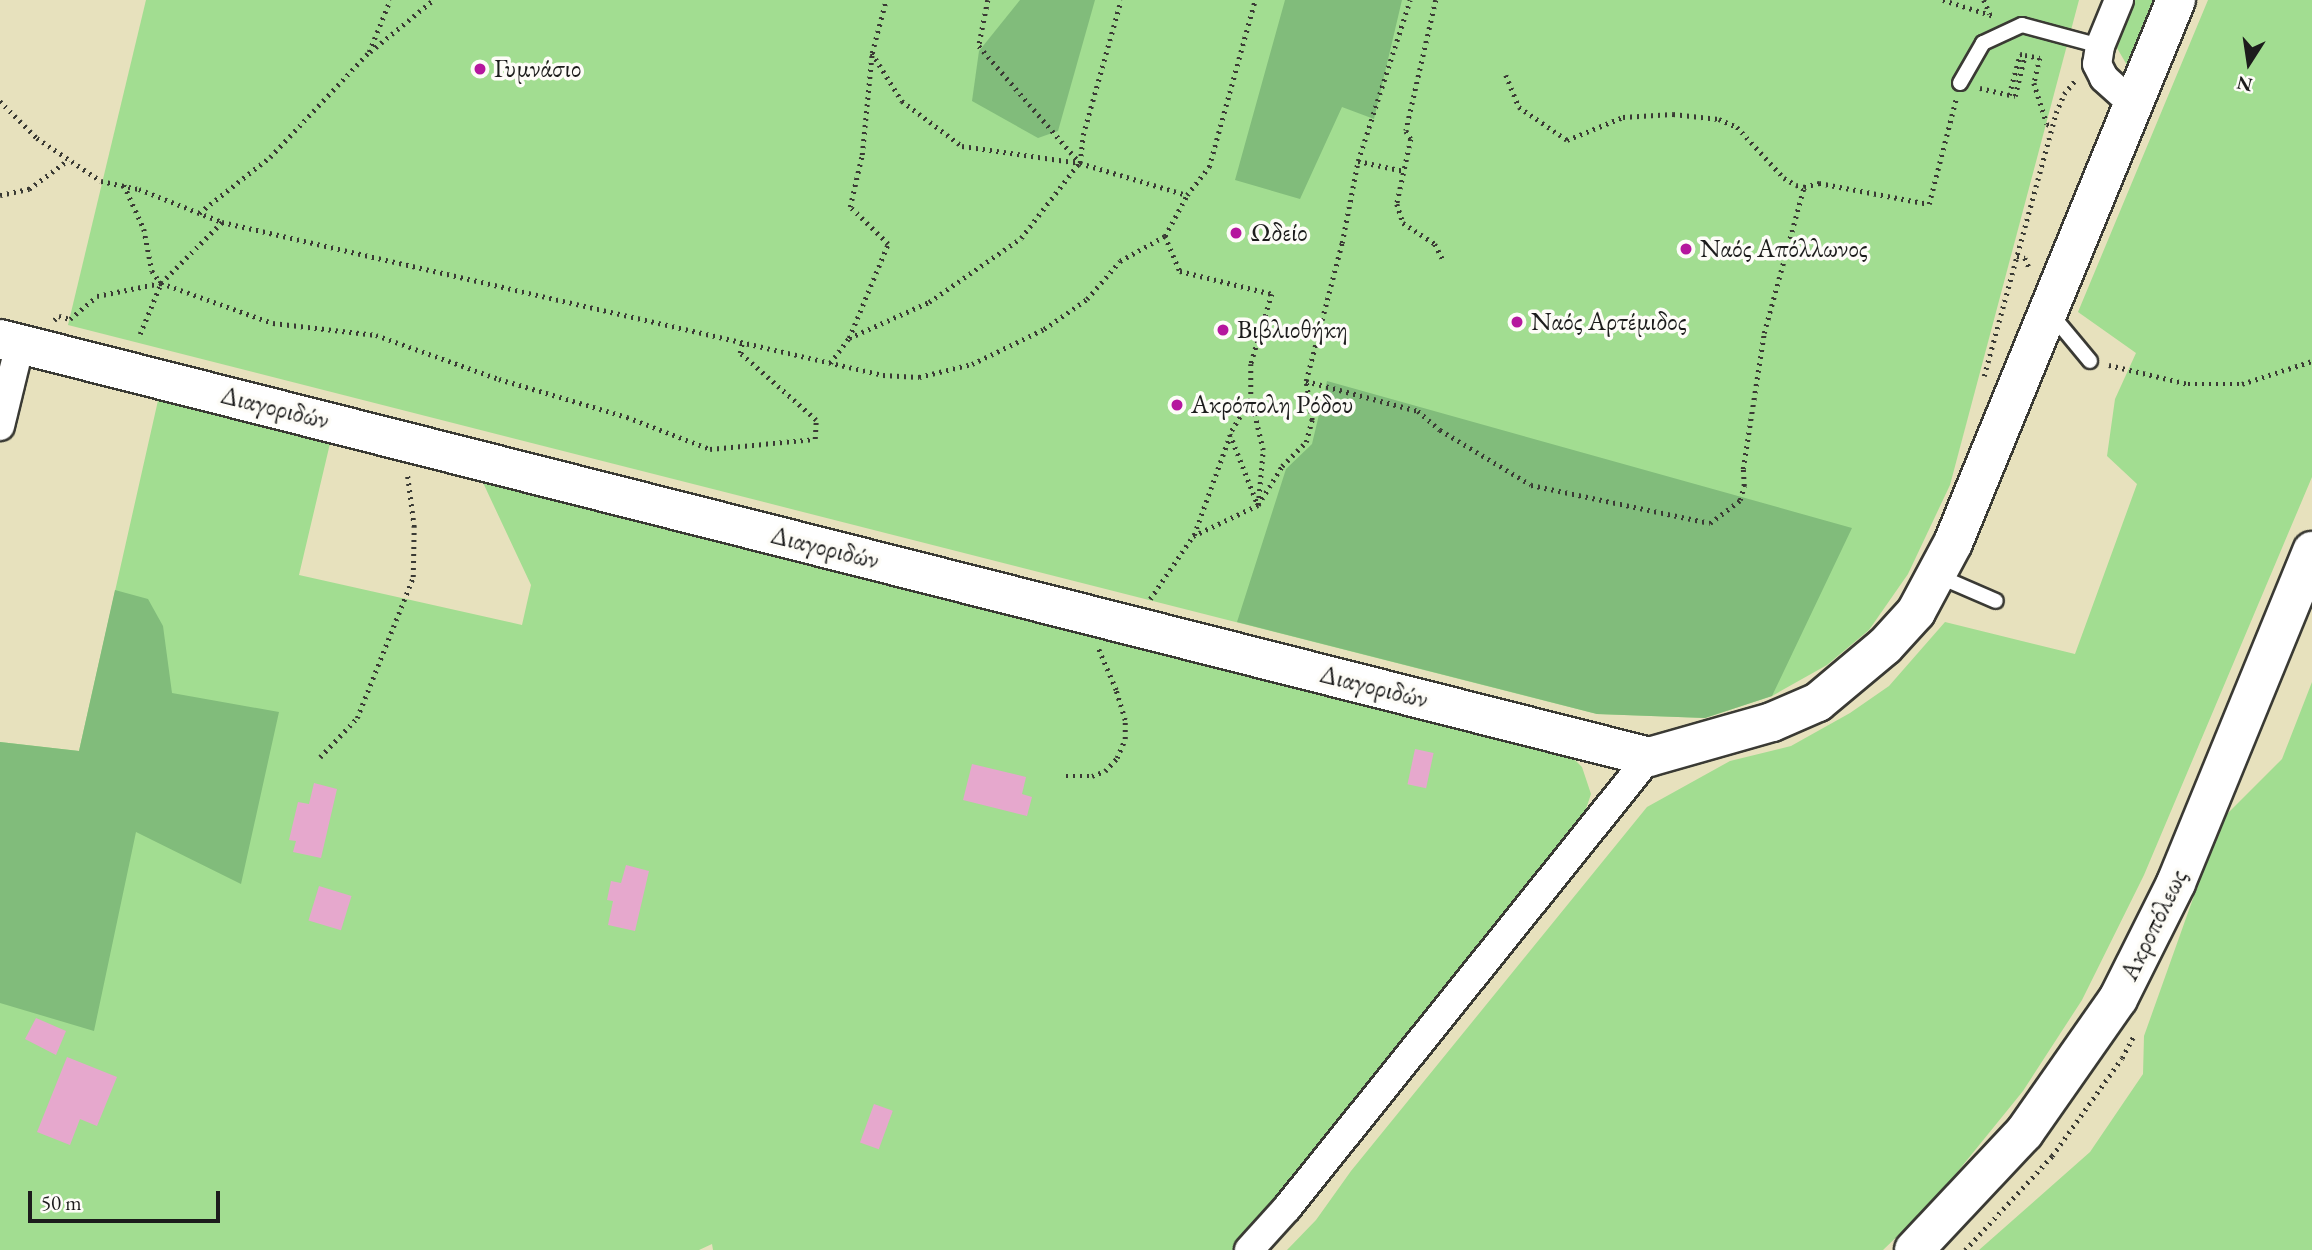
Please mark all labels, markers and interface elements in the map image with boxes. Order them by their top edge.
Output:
north arrow [2214,28,2284,98]
place label: Γυμνάσιο [494,53,581,85]
marker: Γυμνάσιο [472,61,488,77]
text: N [2234,70,2255,98]
place label: Ωδείο [1250,217,1308,249]
marker: Ωδείο [1228,225,1244,241]
place label: Ναός Απόλλωνος [1700,233,1868,265]
marker: Ναός Απόλλωνος [1678,241,1694,257]
place label: Ναός Αρτέμιδος [1531,306,1687,338]
place label: Βιβλιοθήκη [1237,314,1348,346]
marker: Ναός Αρτέμιδος [1509,314,1525,330]
marker: Βιβλιοθήκη [1215,322,1231,338]
street label: Διαγοριδών [218,380,332,436]
place label: Ακρόπολη Ρόδου [1191,389,1353,421]
marker: Ακρόπολη Ρόδου [1169,397,1185,413]
street label: Διαγοριδών [768,520,882,576]
street label: Διαγοριδών [1317,659,1431,715]
street label: Ακροπόλεως [2114,864,2194,986]
scale bar [32,1176,224,1220]
text: 50 m [41,1189,82,1216]

